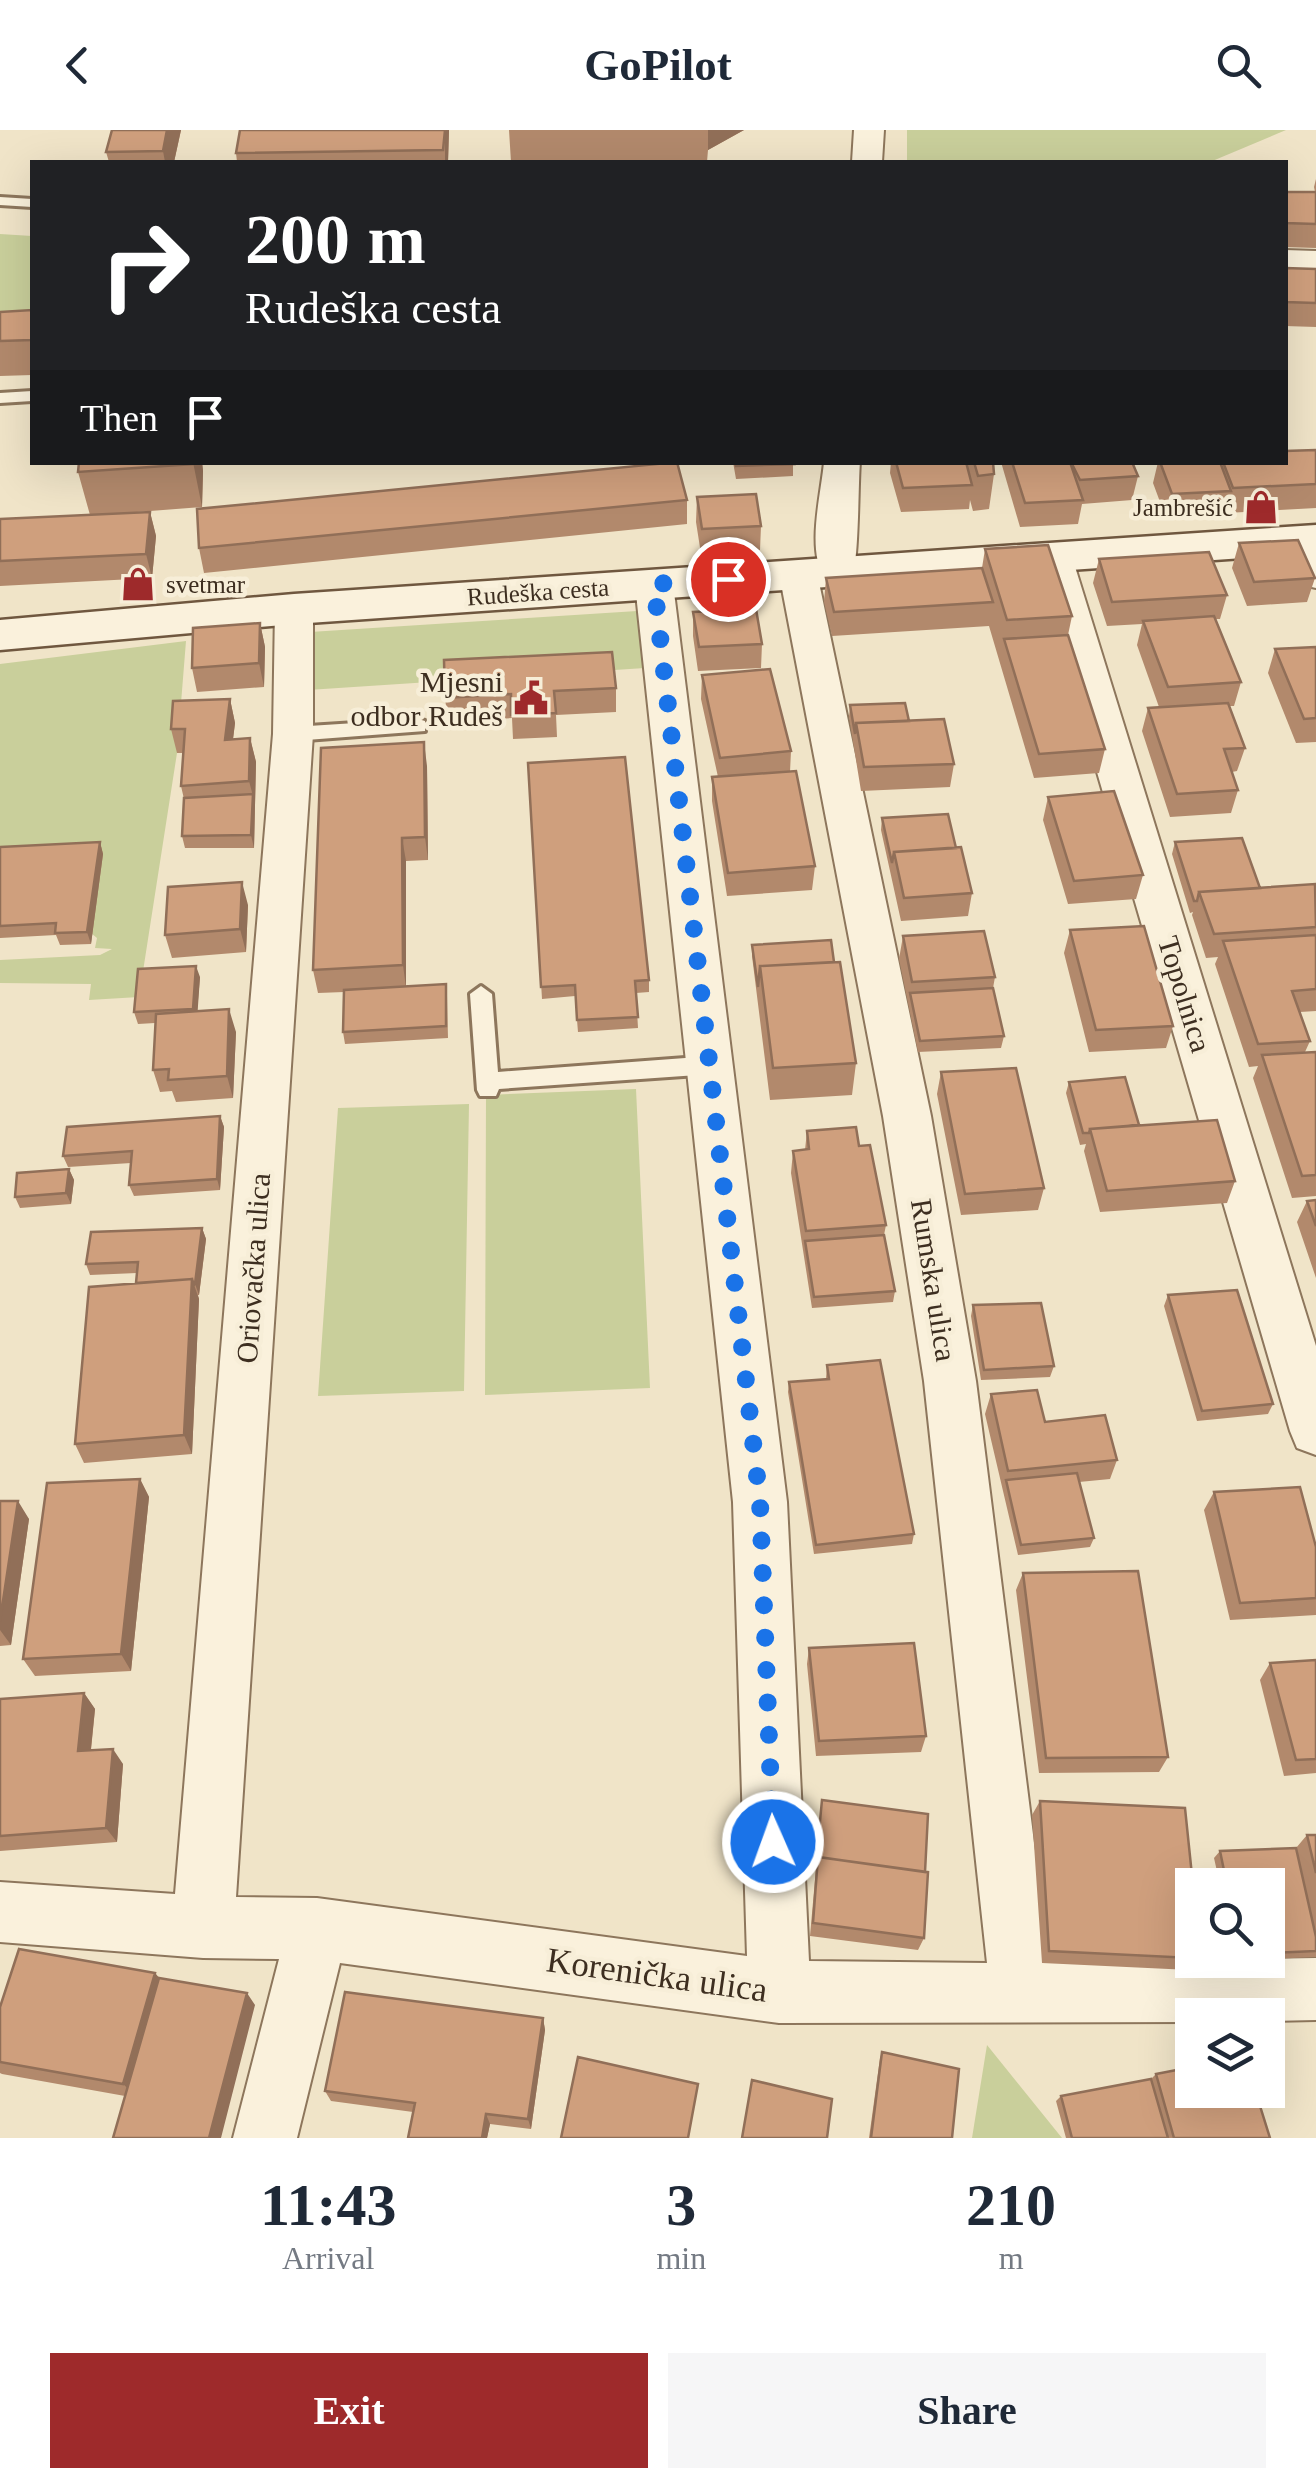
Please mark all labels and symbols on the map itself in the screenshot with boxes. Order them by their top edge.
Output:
shop icon: Jambrešić [1242,488,1280,526]
place label: Jambrešić [1133,494,1233,521]
pin [686,537,771,622]
shop icon: svetmar [119,565,157,603]
place label: svetmar [166,571,246,598]
street label: Rudeška cesta [466,574,610,610]
place label: Mjesni odbor Rudeš [351,665,503,732]
public building icon: Mjesni odbor Rudeš [512,679,550,717]
street label: Topolnica [1152,932,1218,1056]
street label: Oriovačka ulica [230,1172,276,1364]
street label: Rumska ulica [905,1196,963,1364]
position arrow [721,1790,825,1894]
street label: Korenička ulica [544,1940,770,2010]

